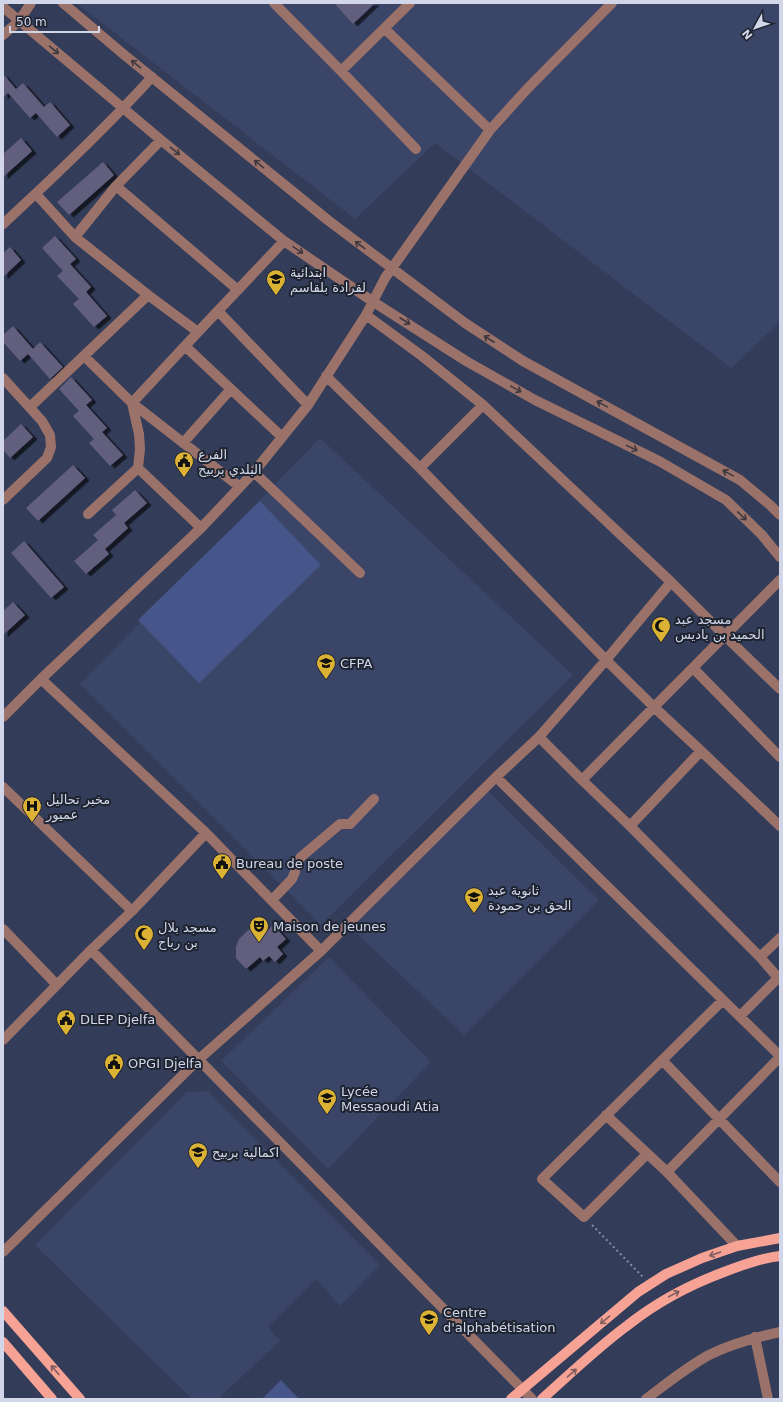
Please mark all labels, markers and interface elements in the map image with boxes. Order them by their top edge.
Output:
scale bar [10,8,99,34]
north arrow [735,8,775,48]
text: 50 m [16,15,47,29]
text: N [740,26,756,42]
one-way arrow [48,46,59,55]
one-way arrow [131,60,142,69]
one-way arrow [170,147,181,156]
one-way arrow [253,160,264,169]
one-way arrow [355,241,366,249]
one-way arrow [292,246,303,254]
place label: ابتدائية لقرادة بلقاسم [290,265,366,296]
school or university icon: ابتدائية لقرادة بلقاسم [265,268,287,296]
one-way arrow [400,317,411,325]
one-way arrow [483,334,495,342]
one-way arrow [510,386,522,394]
one-way arrow [596,399,608,407]
one-way arrow [626,445,638,452]
place label: الفرع البلدي بربيح [198,447,262,478]
public building icon: الفرع البلدي بربيح [173,450,195,478]
one-way arrow [722,469,734,477]
one-way arrow [737,511,747,520]
place label: مسجد عبد الحميد بن باديس [675,612,765,643]
mosque icon: مسجد عبد الحميد بن باديس [650,615,672,643]
school or university icon: CFPA [315,652,337,680]
place label: CFPA [340,656,373,671]
place label: مخبر تحاليل عميور [45,792,110,823]
hospital icon: مخبر تحاليل عميور [21,795,43,823]
public building icon: Bureau de poste [211,852,233,880]
place label: Bureau de poste [236,856,343,871]
place label: ثانوية عبد الحق بن حمودة [488,883,571,914]
school or university icon: ثانوية عبد الحق بن حمودة [463,886,485,914]
theatre icon: Maison de jeunes [248,915,270,943]
place label: Maison de jeunes [273,919,386,934]
place label: مسجد بلال بن رباح [158,920,217,951]
mosque icon: مسجد بلال بن رباح [133,923,155,951]
public building icon: DLEP Djelfa [55,1008,77,1036]
place label: DLEP Djelfa [80,1012,155,1027]
public building icon: OPGI Djelfa [103,1052,125,1080]
place label: OPGI Djelfa [128,1056,202,1071]
place label: Lycée Messaoudi Atia [341,1084,439,1114]
school or university icon: Lycée Messaoudi Atia [316,1087,338,1115]
school or university icon: اكمالية بربيح [187,1141,209,1169]
place label: اكمالية بربيح [212,1145,279,1161]
one-way arrow [709,1250,721,1258]
one-way arrow [668,1290,680,1298]
place label: Centre d'alphabétisation [443,1305,555,1335]
school or university icon: Centre d'alphabétisation [418,1308,440,1336]
one-way arrow [599,1316,610,1325]
one-way arrow [50,1364,59,1375]
one-way arrow [566,1369,577,1378]

